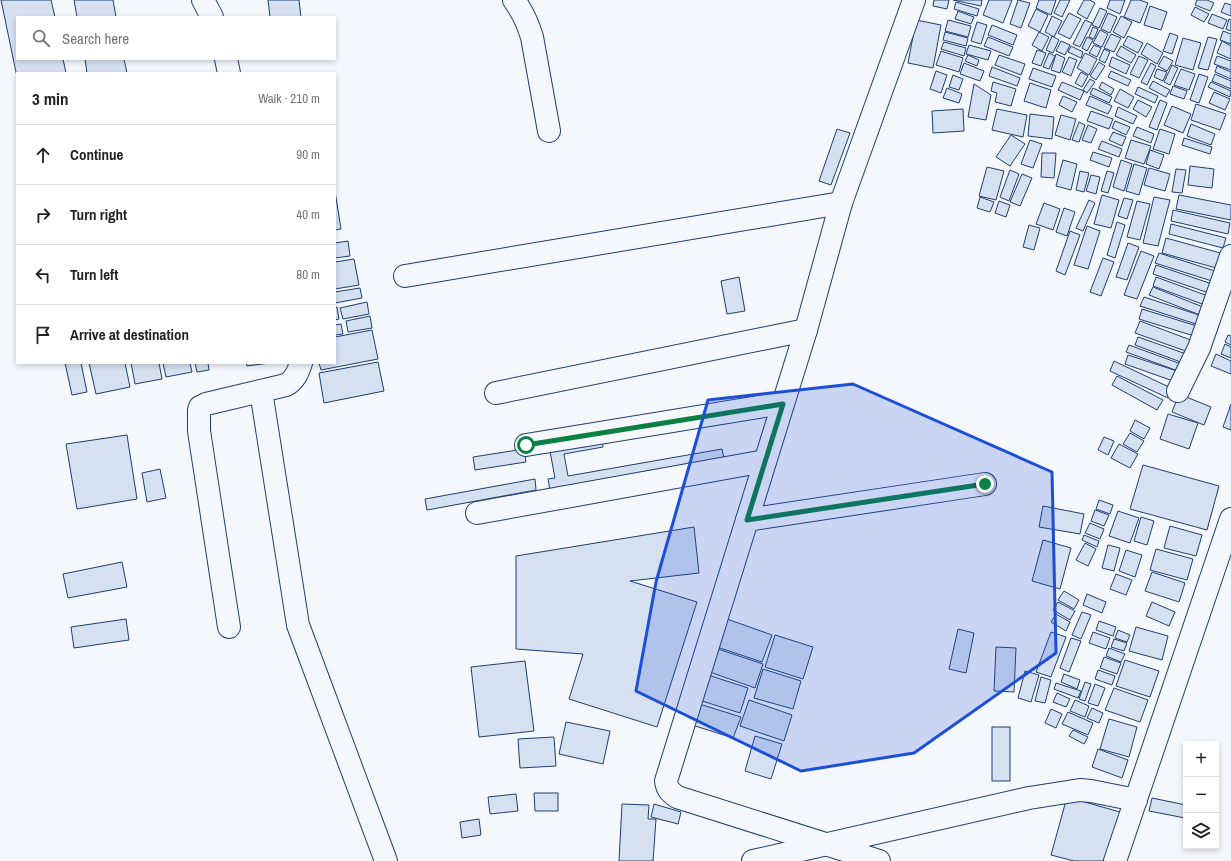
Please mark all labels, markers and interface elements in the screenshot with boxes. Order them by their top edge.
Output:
search box [16,16,336,60]
icon: search [30,27,52,49]
text: Search here [62,28,129,49]
text: 3 min [32,87,68,110]
text: Walk · 210 m [258,90,320,107]
icon: ahead [32,144,54,166]
text: Continue [70,144,123,165]
text: 90 m [296,146,320,163]
icon: right [32,204,54,226]
text: Turn right [70,204,127,225]
text: 40 m [296,206,320,223]
icon: left [32,264,54,286]
text: Turn left [70,264,118,285]
text: 80 m [296,266,320,283]
icon: arrive [32,324,54,346]
text: Arrive at destination [70,324,189,345]
route start [517,436,535,454]
route end [976,475,994,493]
map controls [1183,741,1219,849]
button: + [1183,741,1219,777]
button: − [1183,777,1219,813]
button: layers [1183,813,1219,849]

